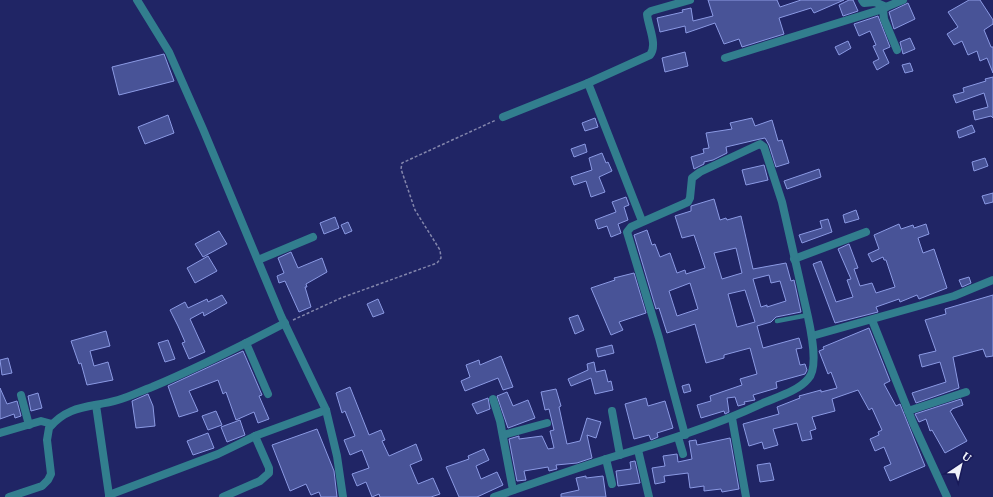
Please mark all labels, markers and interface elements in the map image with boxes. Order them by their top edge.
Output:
north arrow [941,445,981,485]
text: U [959,449,975,465]

